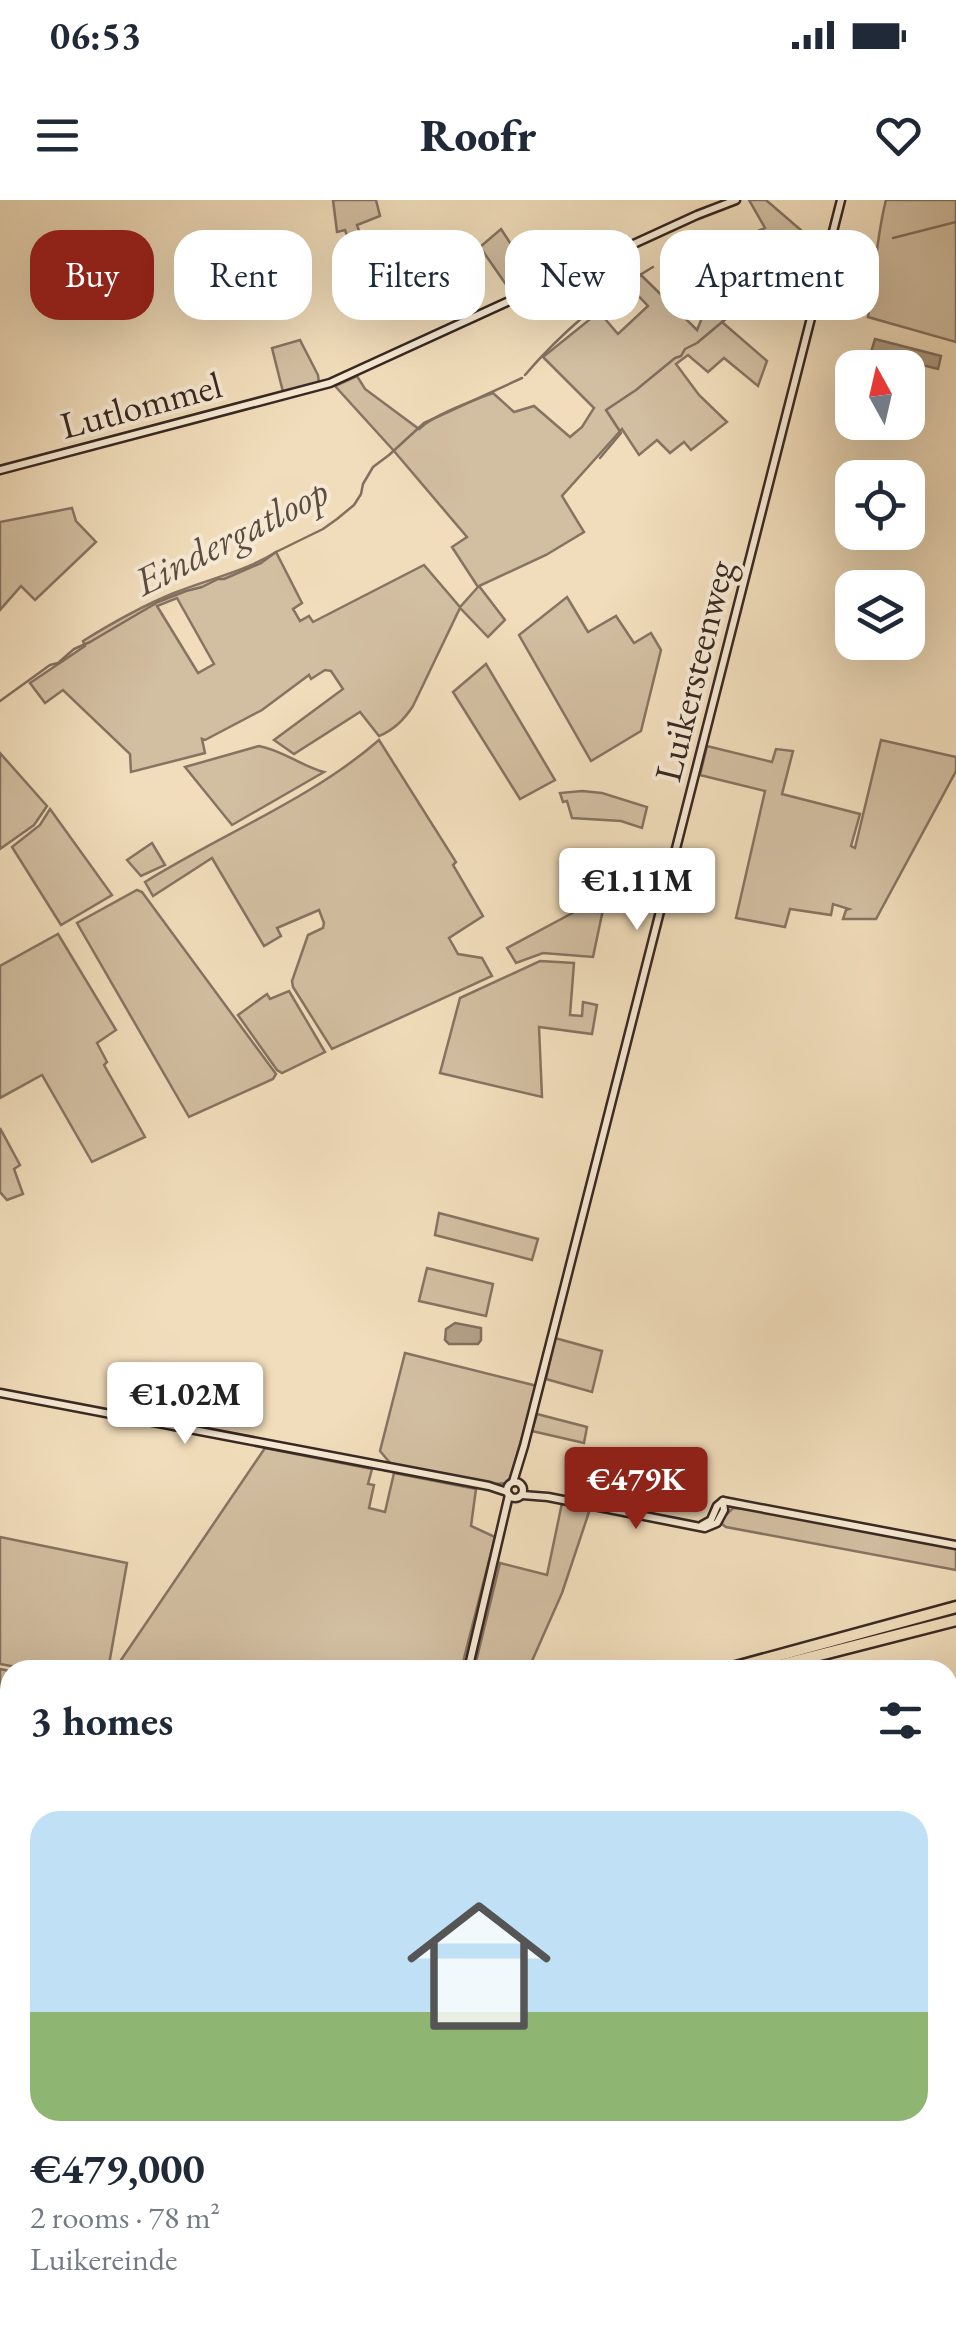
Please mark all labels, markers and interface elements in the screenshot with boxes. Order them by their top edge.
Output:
text: 06:53 [50,11,141,60]
text: Roofr [420,106,536,164]
icon: menu [30,108,85,163]
icon: heart [871,108,926,163]
chip: Buy [30,230,154,320]
chip: Rent [174,230,312,320]
chip: Filters [332,230,485,320]
chip: New [505,230,640,320]
chip: Apartment [660,230,879,320]
north arrow [835,350,925,440]
map controls [835,350,925,660]
street label: Lutlommel [55,359,227,450]
button: locate [835,460,925,550]
water label: Eindergatloop [124,465,337,608]
street label: Luikersteenweg [642,555,745,786]
button: layers [835,570,925,660]
pin: €1.11M [556,848,718,933]
text: €1.11M [581,859,693,901]
pin: €1.02M [104,1362,266,1447]
text: €1.02M [129,1373,241,1415]
pin: €479K [566,1447,706,1532]
text: €479K [587,1458,685,1500]
text: 3 homes [30,1693,173,1748]
icon: filters [873,1693,928,1748]
icon: home [389,1876,569,2056]
text: €479,000 [30,2141,205,2196]
text: 2 rooms · 78 m² [30,2196,220,2238]
text: Luikereinde [30,2238,177,2280]

